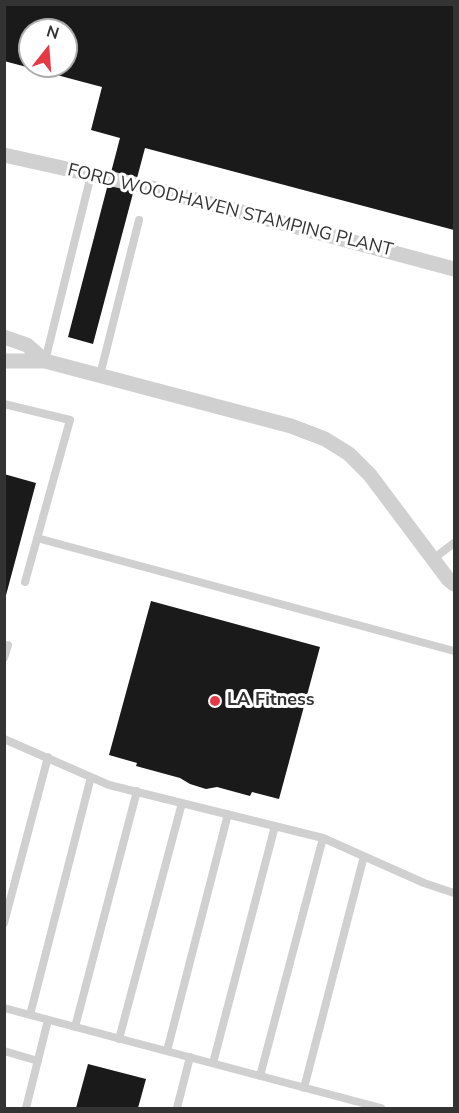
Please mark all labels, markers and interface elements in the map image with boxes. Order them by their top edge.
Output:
north arrow [18,18,78,78]
text: N [44,20,62,45]
street label: FORD WOODHAVEN STAMPING PLANT [65,160,395,262]
place label: LA Fitness [227,690,315,712]
marker: LA Fitness [208,694,222,708]

